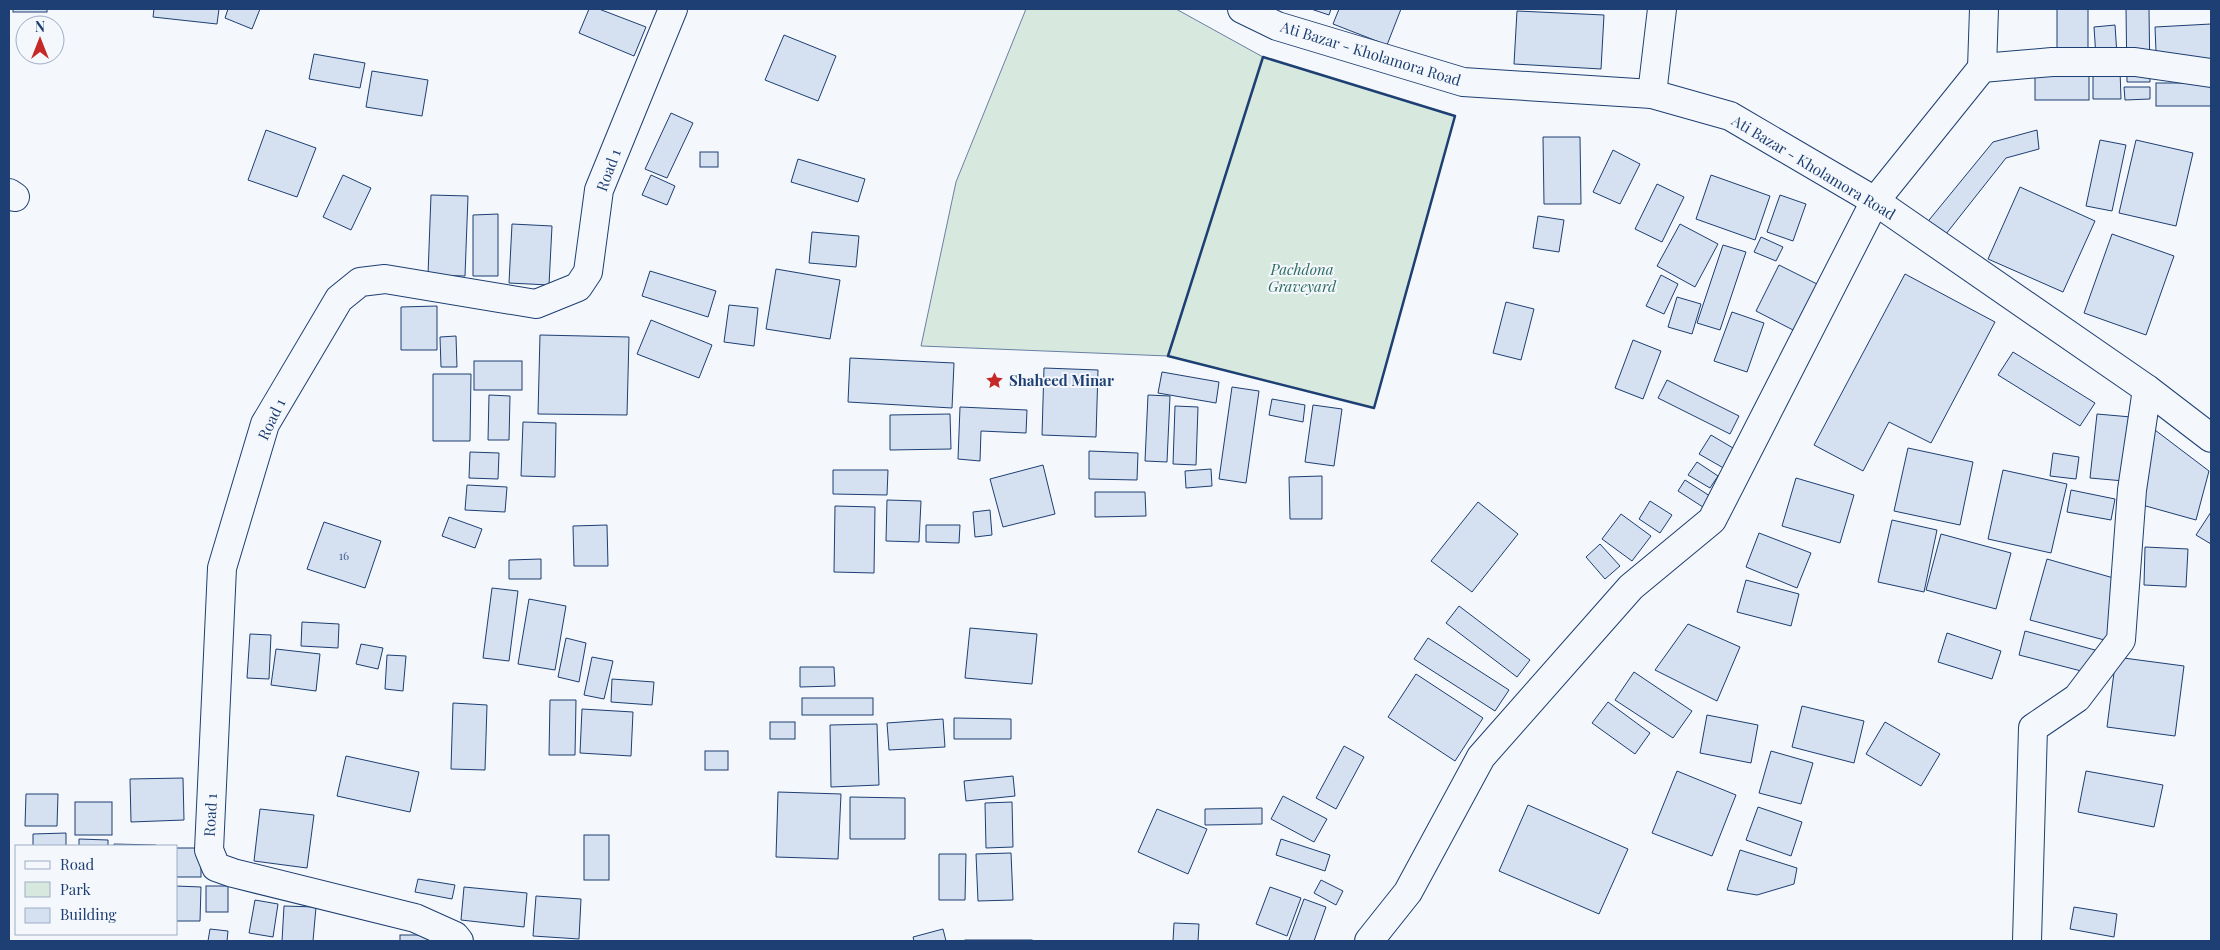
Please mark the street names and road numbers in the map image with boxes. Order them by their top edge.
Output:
street label: Ati Bazar - Kholamora Road [1277,16,1464,90]
street label: Ati Bazar - Kholamora Road [1728,110,1900,224]
street label: Road 1 [591,146,625,194]
street label: Road 1 [252,395,290,443]
street label: Road 1 [199,792,221,837]

